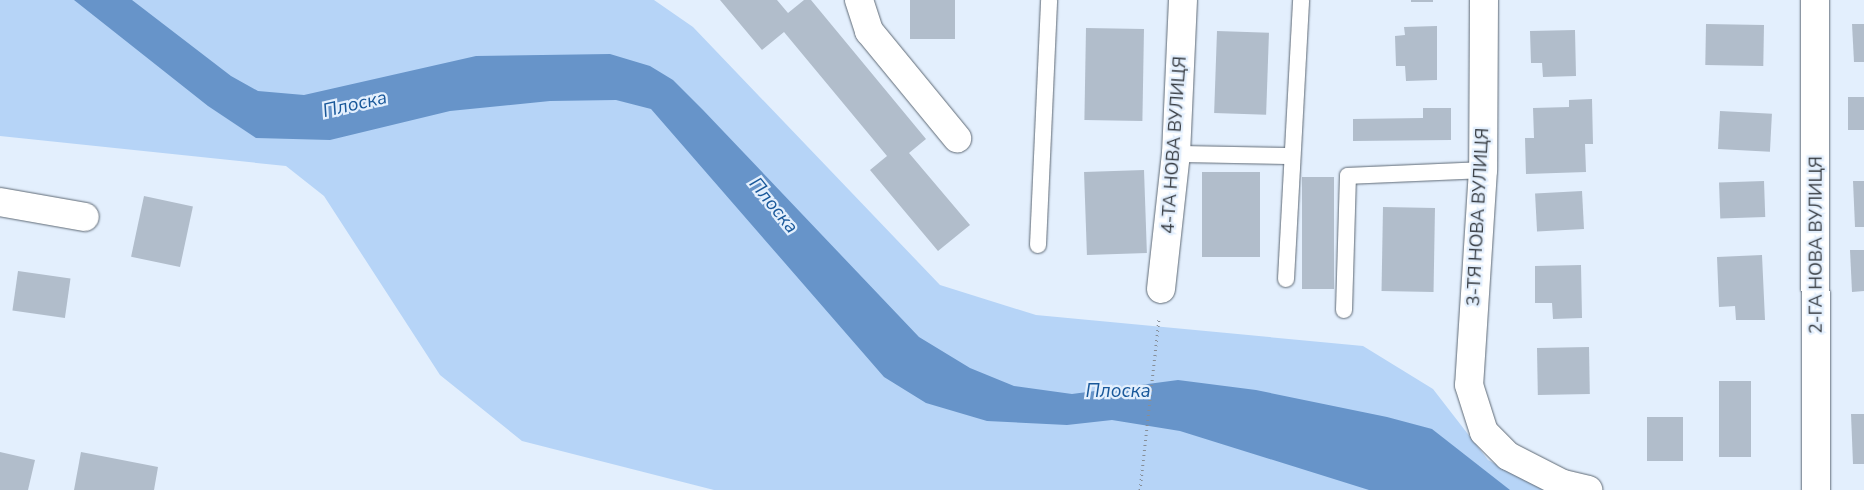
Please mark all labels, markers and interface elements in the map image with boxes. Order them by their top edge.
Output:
street label: 4-ТА НОВА ВУЛИЦЯ [1157,55,1191,235]
water label: Плоска [321,87,389,123]
street label: 3-ТЯ НОВА ВУЛИЦЯ [1463,127,1493,307]
street label: 2-ГА НОВА ВУЛИЦЯ [1805,156,1827,334]
water label: Плоска [744,173,802,239]
water label: Плоска [1085,381,1151,403]

